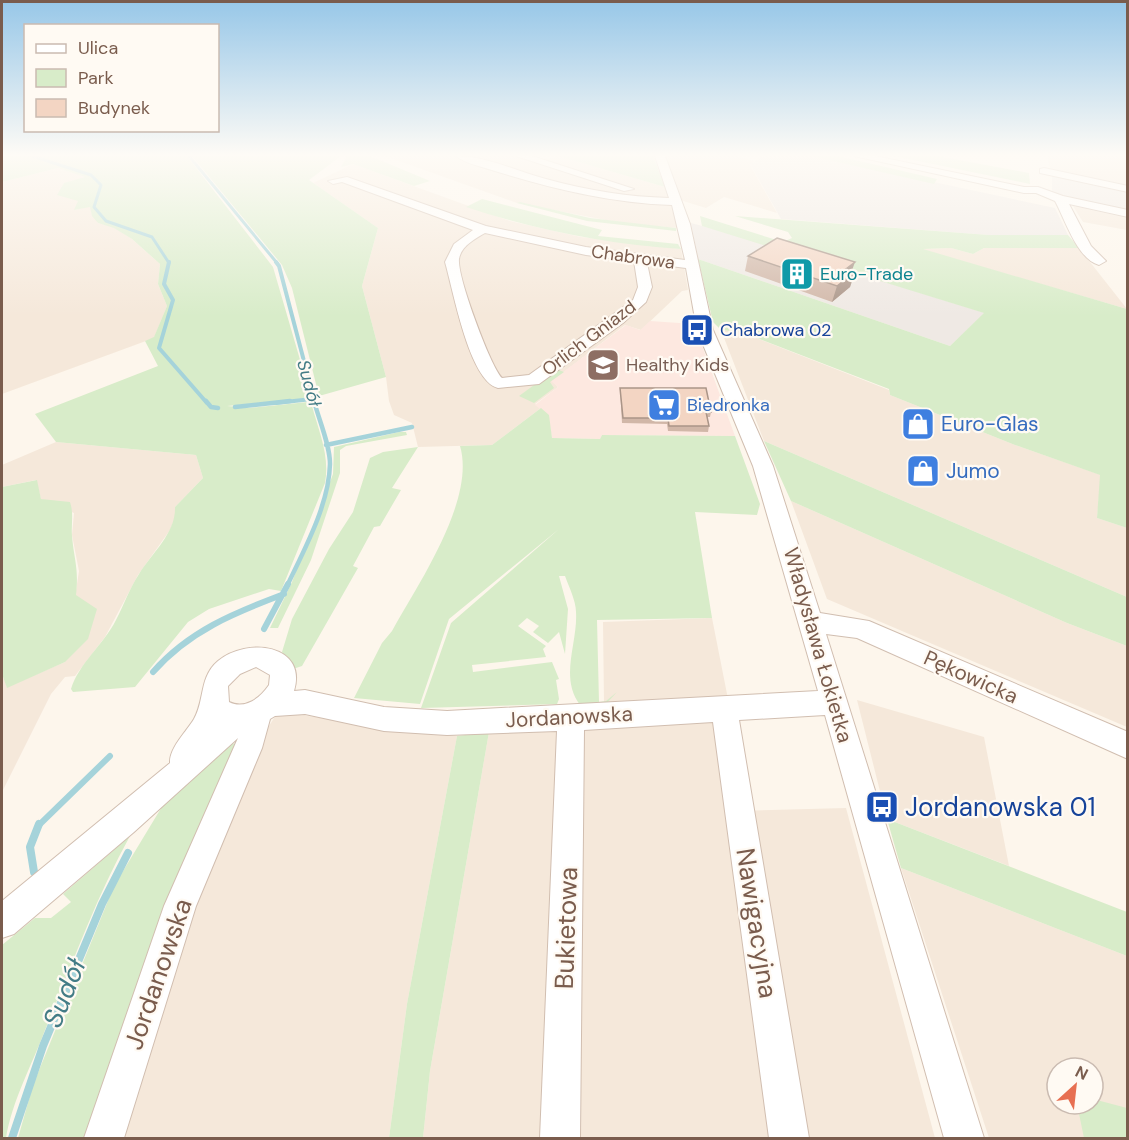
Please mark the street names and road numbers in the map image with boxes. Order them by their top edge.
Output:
street label: Chabrowa [590,239,676,275]
street label: Orlich Gniazd [537,295,641,381]
street label: Władysława Łokietka [777,544,859,746]
street label: Pękowicka [919,644,1023,710]
street label: Jordanowska [505,700,633,734]
street label: Nawigacyjna [728,846,786,1000]
street label: Bukietowa [547,866,585,990]
street label: Jordanowska [116,894,200,1054]

